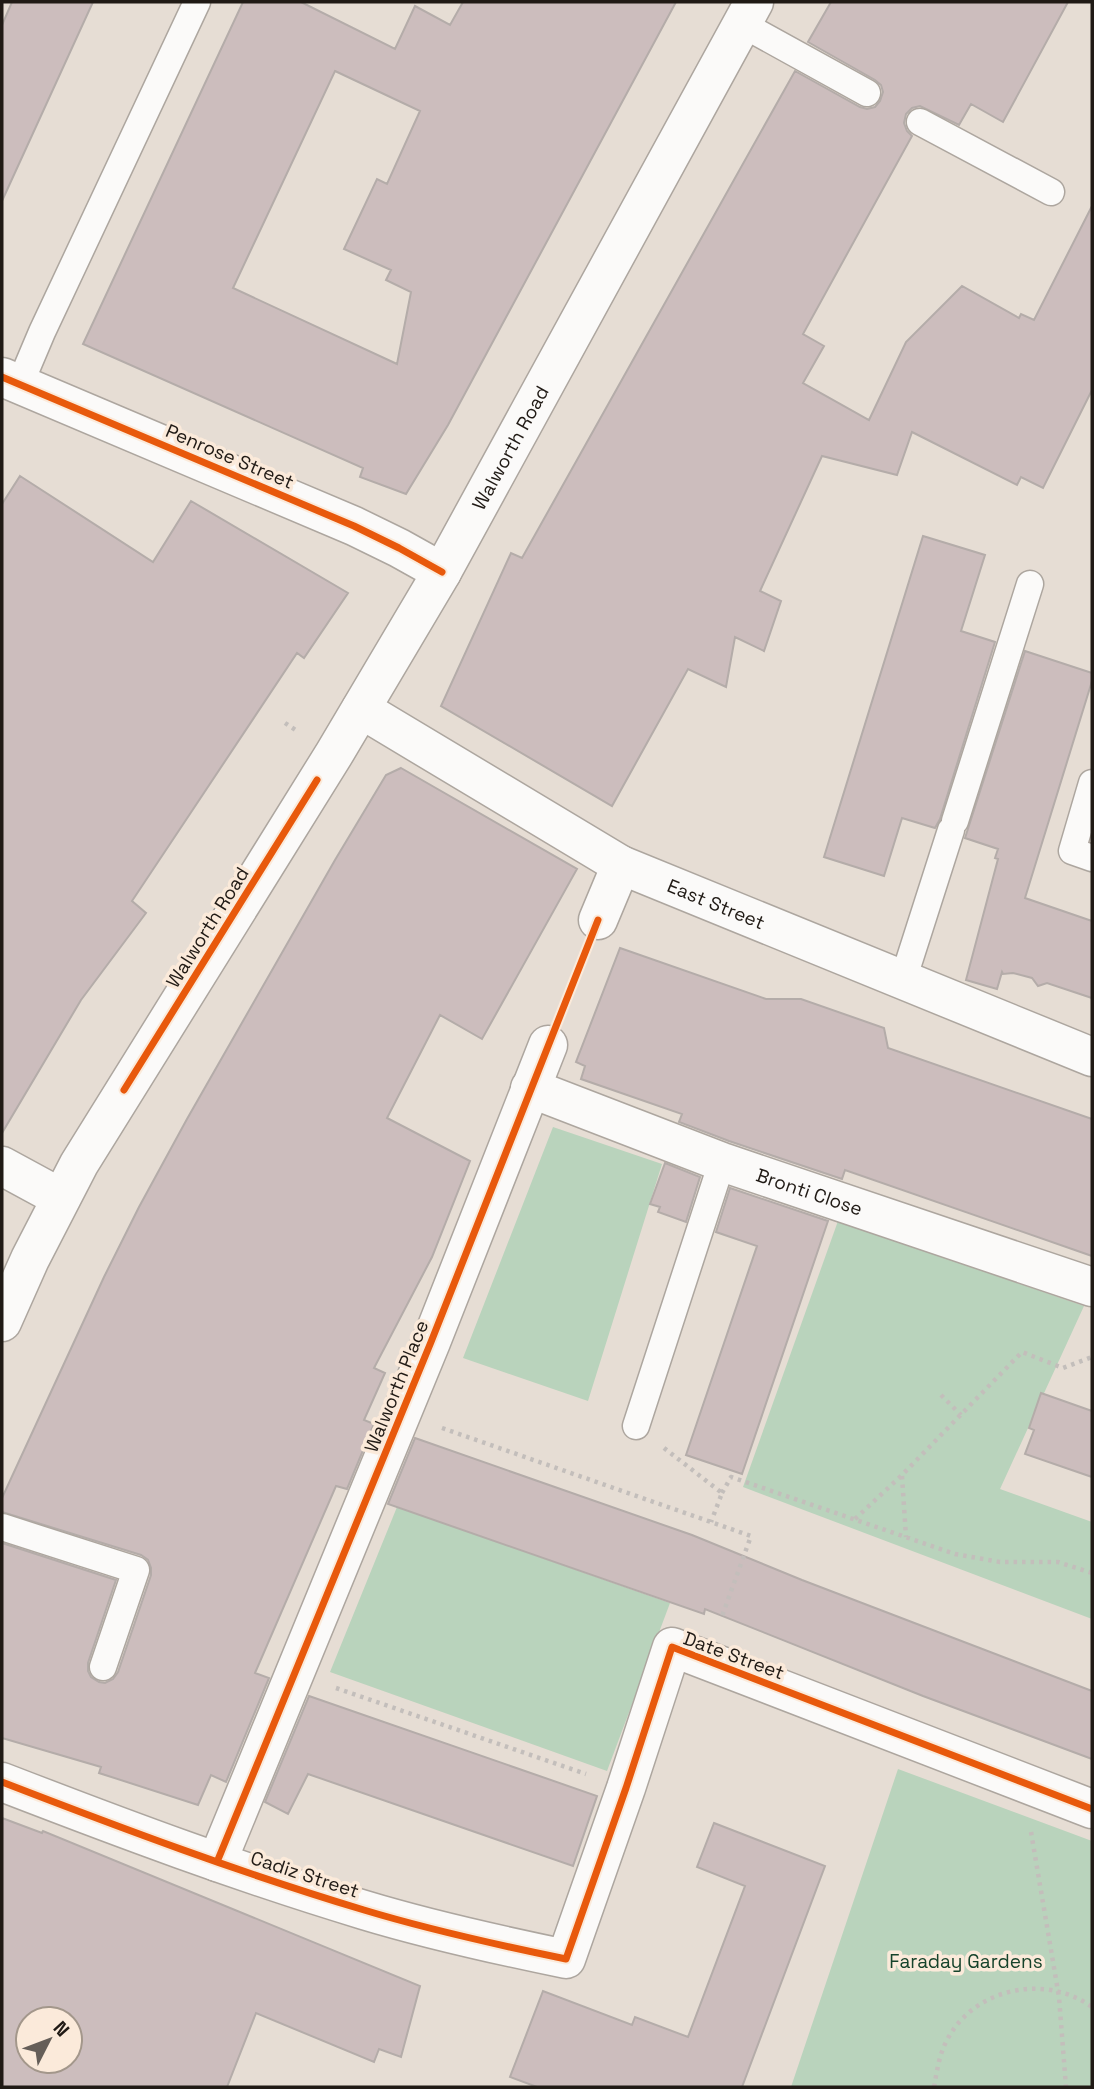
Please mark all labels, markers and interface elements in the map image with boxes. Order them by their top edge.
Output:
street label: Walworth Road [466,381,555,514]
street label: Penrose Street [162,418,298,495]
street label: Walworth Road [160,862,255,992]
street label: East Street [664,873,768,935]
street label: Bronti Close [753,1162,866,1222]
street label: Walworth Place [359,1316,434,1456]
street label: Date Street [680,1626,788,1685]
street label: Cadiz Street [247,1845,362,1904]
park label: Faraday Gardens [889,1949,1043,1974]
north arrow [14,2005,84,2075]
text: N [48,2016,75,2042]

